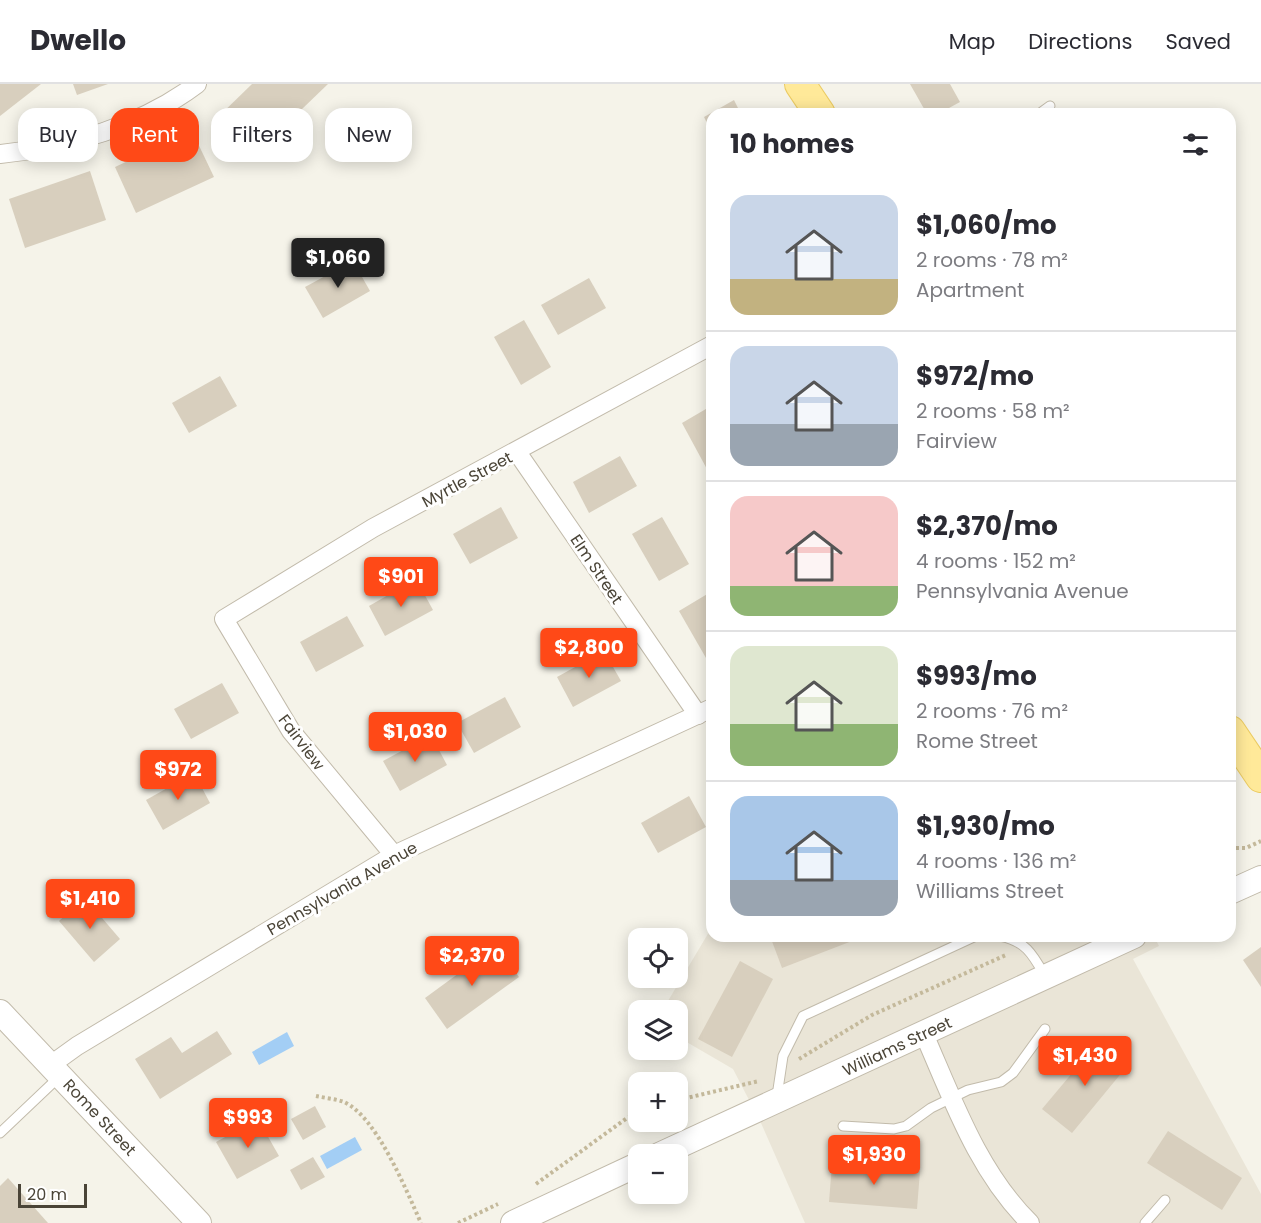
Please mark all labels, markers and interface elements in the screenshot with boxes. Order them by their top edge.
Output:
text: Dwello [30,21,126,60]
text: Map [949,27,995,56]
text: Directions [1028,27,1132,56]
text: Saved [1165,27,1231,56]
chip: Buy [18,108,98,162]
chip: Rent [110,108,199,162]
chip: Filters [211,108,313,162]
chip: New [325,108,412,162]
text: 10 homes [730,126,854,162]
icon: filters [1179,128,1212,161]
text: $1,060/mo [916,207,1057,243]
icon: home [778,219,850,291]
pin: $1,060 [289,238,387,289]
text: $1,060 [305,243,371,271]
text: 2 rooms · 78 m² [916,246,1068,274]
text: Apartment [916,276,1024,304]
text: $972/mo [916,358,1034,394]
icon: home [778,370,850,442]
text: 2 rooms · 58 m² [916,397,1070,425]
text: Fairview [916,427,997,455]
street label: Myrtle Street [418,446,517,513]
text: $2,370/mo [916,508,1058,544]
icon: home [778,520,850,592]
street label: Elm Street [565,530,629,609]
text: 4 rooms · 152 m² [916,547,1076,575]
pin: $901 [365,557,437,608]
text: $901 [378,562,424,590]
text: Pennsylvania Avenue [916,577,1129,605]
pin: $2,800 [540,628,638,679]
text: $2,800 [554,633,624,661]
text: $993/mo [916,658,1037,694]
icon: home [778,670,850,742]
text: 2 rooms · 76 m² [916,697,1068,725]
street label: Fairview [273,710,330,775]
pin: $1,030 [366,712,464,763]
text: $1,030 [383,717,447,745]
text: Rome Street [916,727,1038,755]
pin: $972 [142,750,214,801]
text: $972 [154,755,202,783]
text: $1,930/mo [916,808,1055,844]
icon: home [778,820,850,892]
street label: Pennsylvania Avenue [263,836,422,941]
text: 4 rooms · 136 m² [916,847,1076,875]
text: Williams Street [916,877,1064,905]
pin: $1,410 [41,879,139,930]
text: $1,410 [60,884,120,912]
map controls [628,928,688,1204]
button: locate [628,928,688,988]
pin: $2,370 [423,936,521,987]
text: $2,370 [439,941,505,969]
button: layers [628,1000,688,1060]
street label: Williams Street [839,1011,956,1082]
pin: $1,430 [1036,1036,1134,1087]
text: $1,430 [1052,1041,1118,1069]
button: + [628,1072,688,1132]
street label: Rome Street [58,1074,141,1161]
pin: $993 [212,1098,284,1149]
text: $993 [223,1103,273,1131]
pin: $1,930 [825,1135,923,1186]
text: $1,930 [842,1140,906,1168]
button: − [628,1144,688,1204]
scale bar [18,1181,87,1208]
text: 20 m [27,1183,67,1206]

